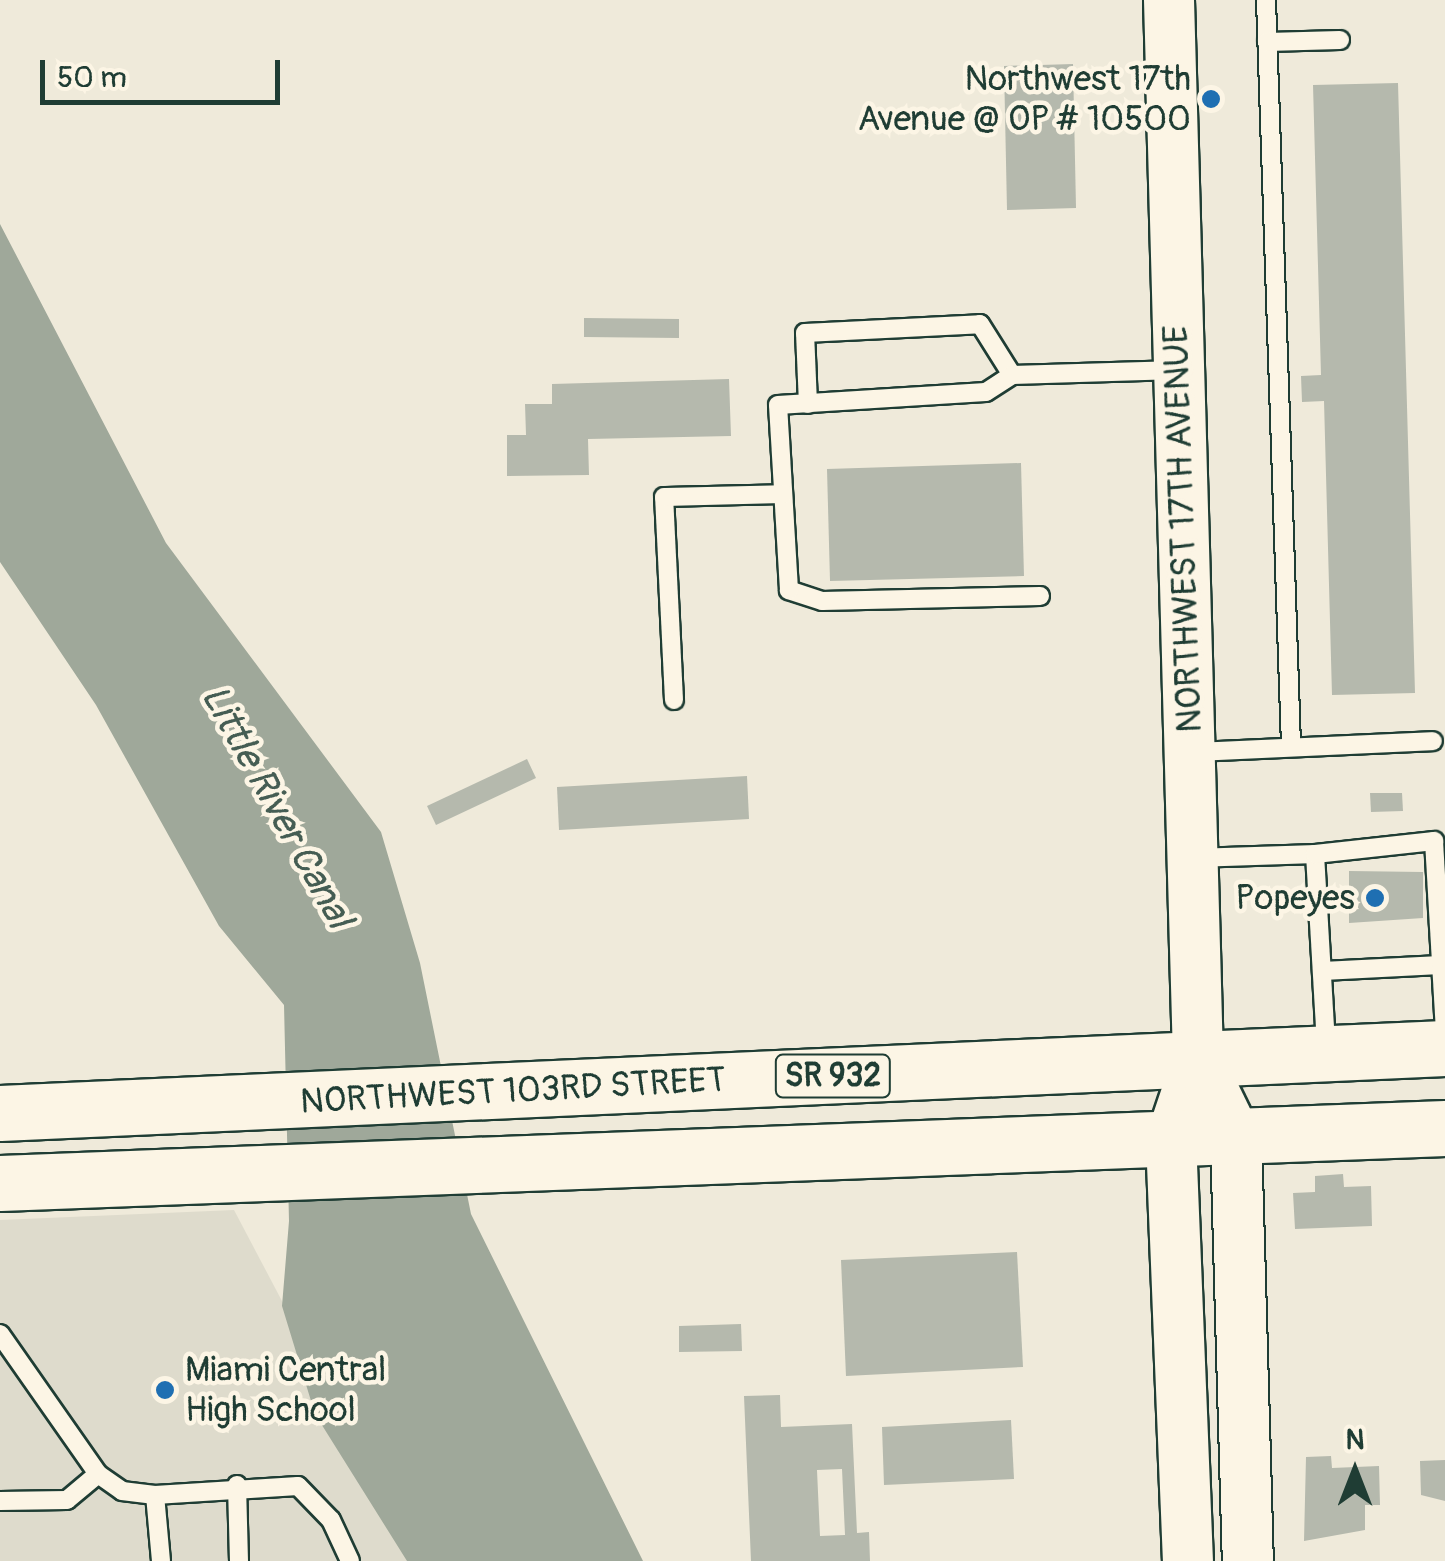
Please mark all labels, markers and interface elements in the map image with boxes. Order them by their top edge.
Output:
scale bar [45,40,285,102]
place label: Northwest 17th Avenue @ OP # 10500 [857,58,1191,140]
text: 50 m [57,59,127,96]
marker: Northwest 17th Avenue @ OP # 10500 [1200,88,1222,110]
street label: NORTHWEST 17TH AVENUE [1155,325,1211,733]
water label: Little River Canal [190,678,362,936]
place label: Popeyes [1235,877,1355,919]
marker: Popeyes [1364,887,1386,909]
road number: SR 932 [773,1049,893,1103]
street label: NORTHWEST 103RD STREET [299,1059,727,1123]
place label: Miami Central High School [185,1349,386,1431]
marker: Miami Central High School [154,1379,176,1401]
north arrow [1305,1421,1405,1521]
text: N [1346,1423,1364,1458]

